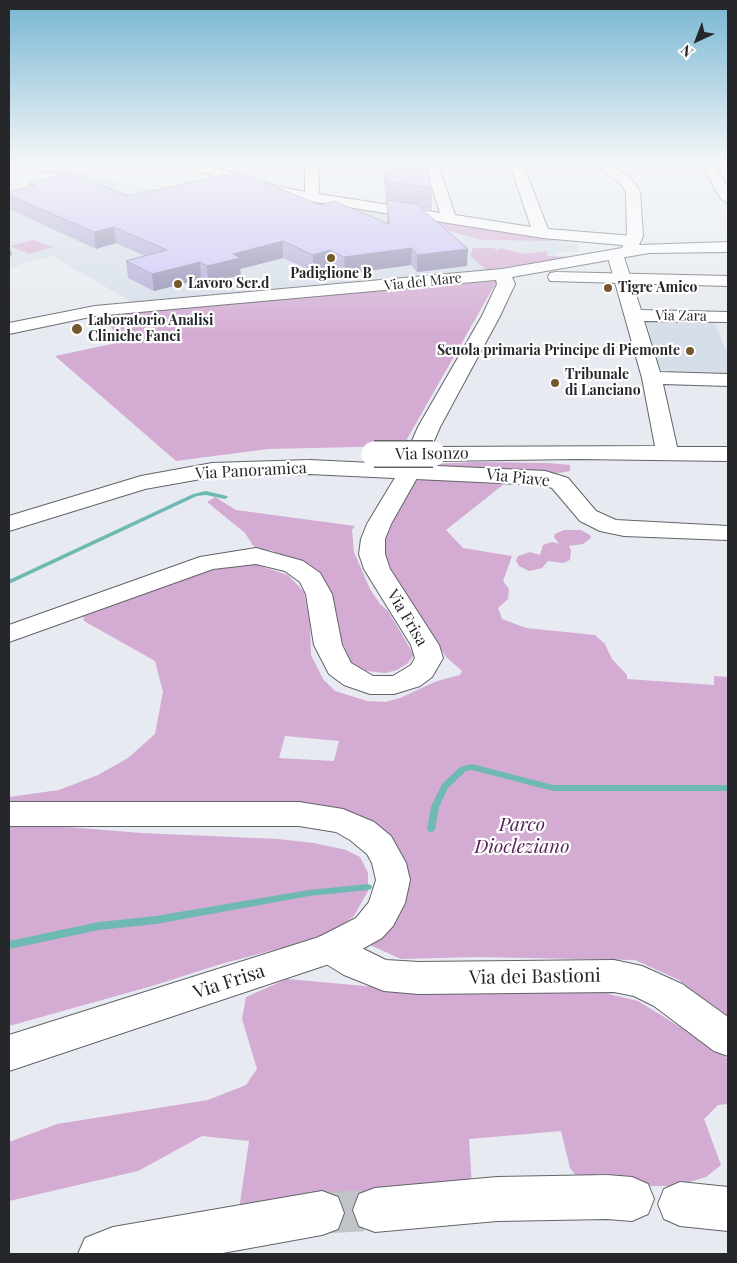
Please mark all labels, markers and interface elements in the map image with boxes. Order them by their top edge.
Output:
north arrow [672,15,722,65]
text: N [676,41,697,62]
marker: Padiglione B [325,252,337,264]
place label: Padiglione B [290,266,372,282]
street label: Via del Mare [383,270,463,294]
place label: Lavoro Ser.d [188,276,269,292]
marker: Lavoro Ser.d [172,278,184,290]
place label: Tigre Amico [618,280,697,296]
marker: Tigre Amico [602,282,614,294]
street label: Via Zara [655,307,707,325]
place label: Laboratorio Analisi Cliniche Fanci [88,313,213,346]
marker: Laboratorio Analisi Cliniche Fanci [70,322,84,336]
place label: Scuola primaria Principe di Piemonte [437,343,680,359]
marker: Scuola primaria Principe di Piemonte [684,345,696,357]
place label: Tribunale di Lanciano [565,367,641,400]
marker: Tribunale di Lanciano [549,377,561,389]
street label: Via Isonzo [395,444,469,464]
street label: Via Panoramica [195,458,307,484]
street label: Via Piave [485,465,551,491]
street label: Via Frisa [383,586,431,650]
park label: Parco Diocleziano [475,814,569,858]
street label: Via Frisa [190,960,268,1004]
street label: Via dei Bastioni [469,964,601,990]

